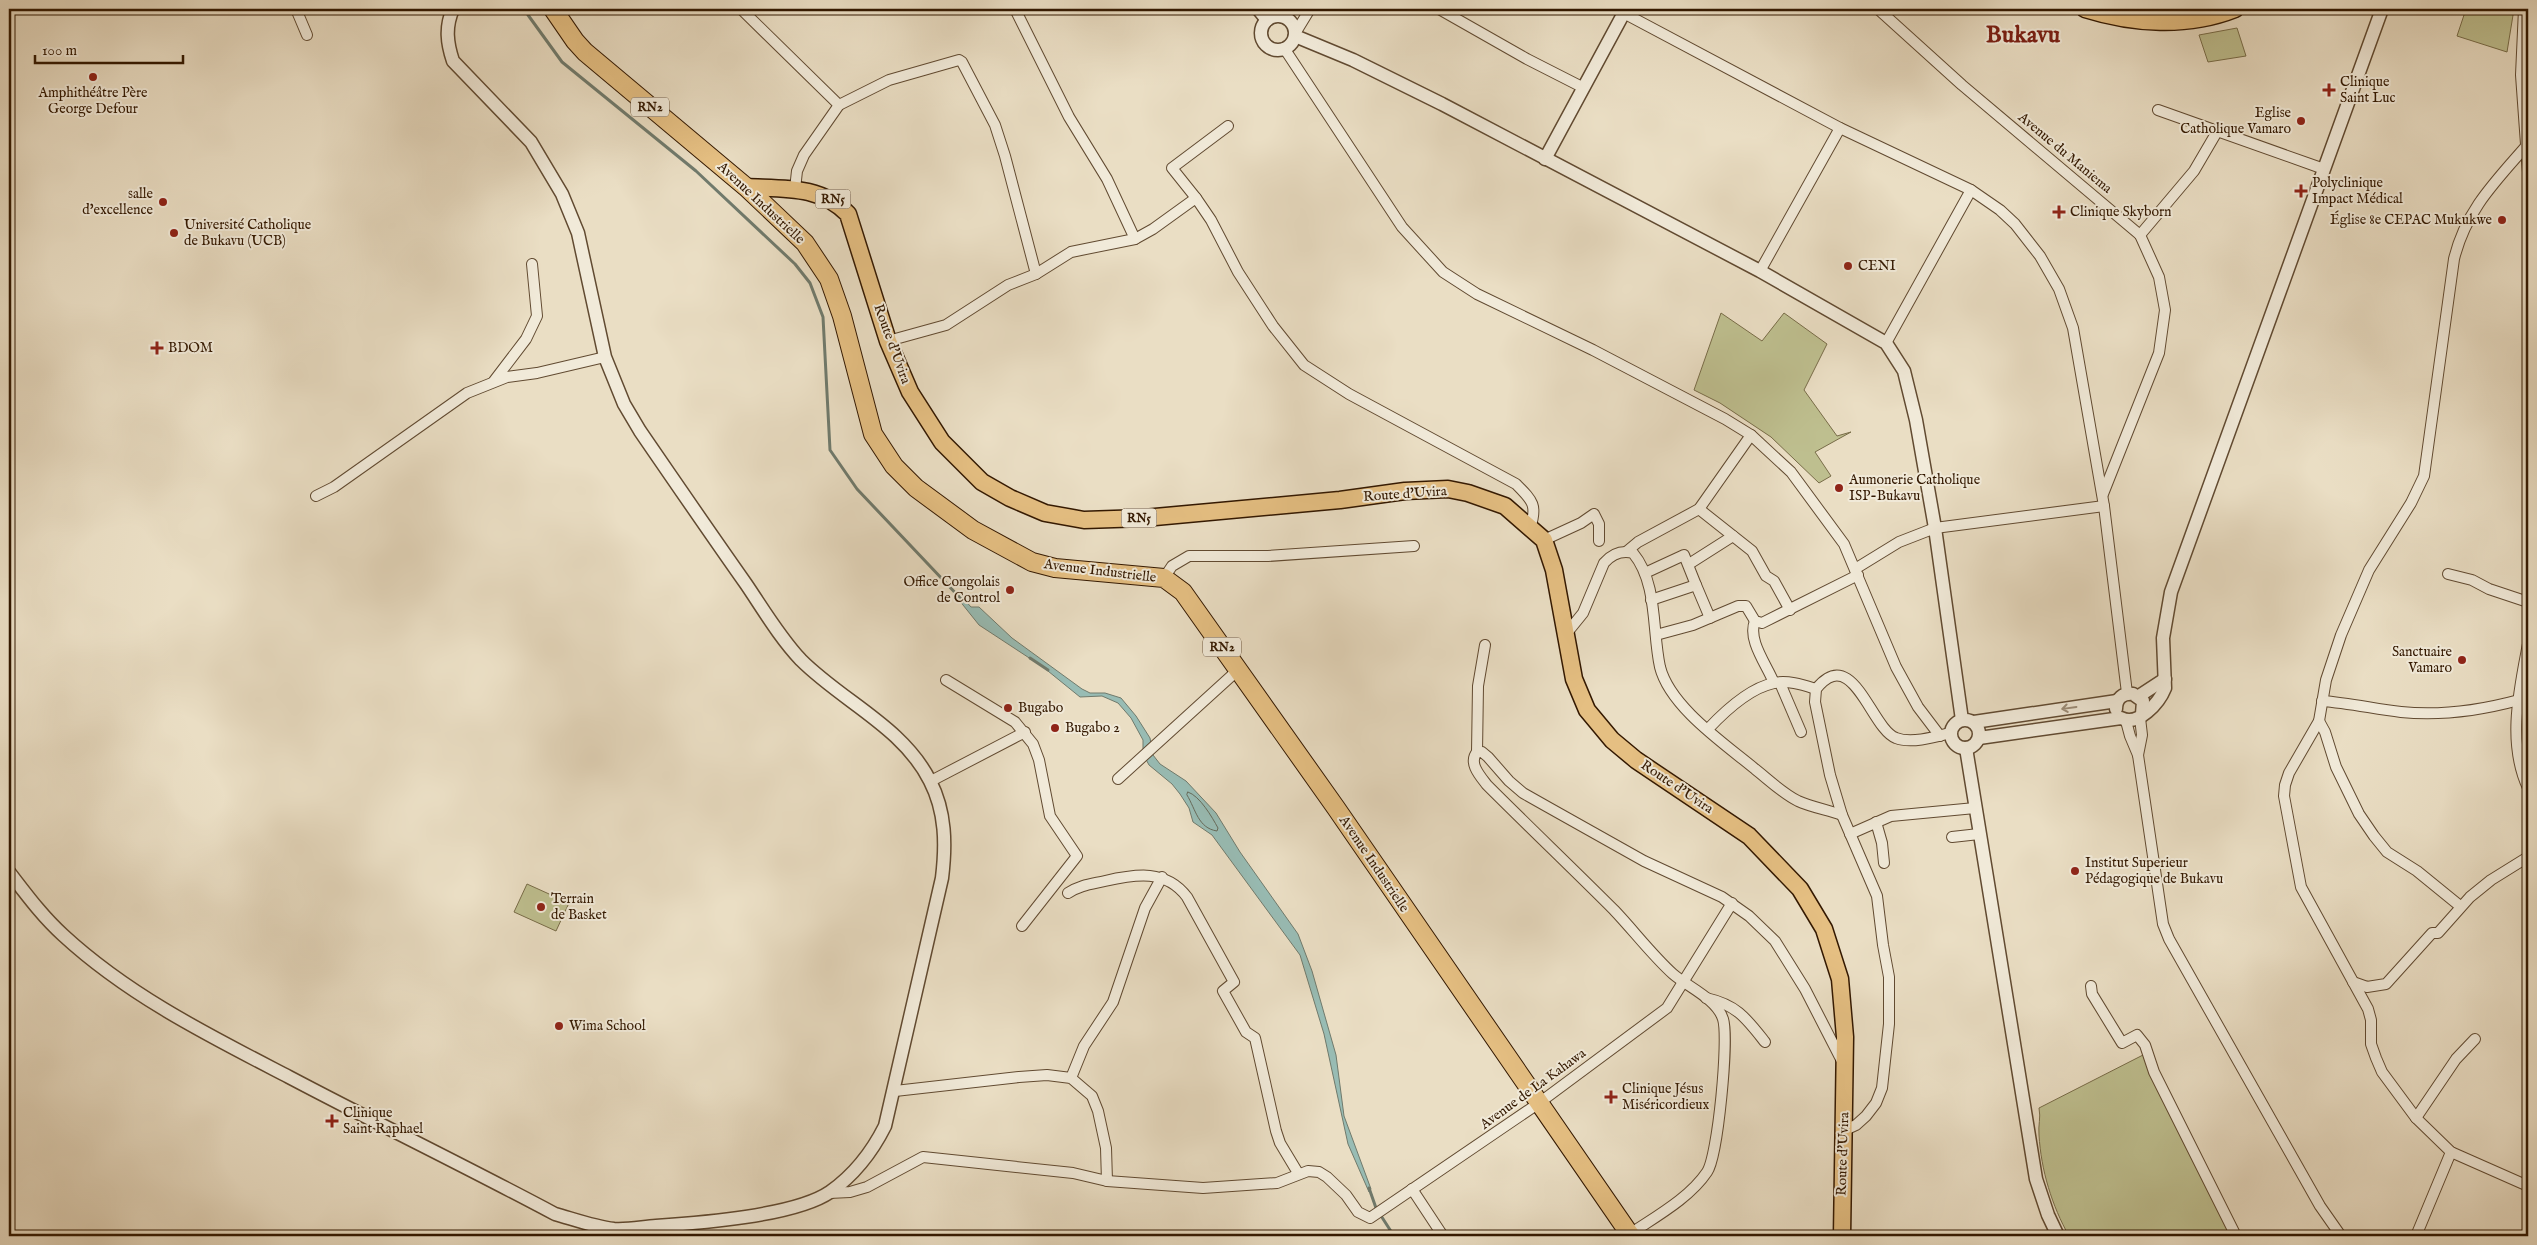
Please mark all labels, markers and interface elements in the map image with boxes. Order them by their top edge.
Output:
district label: Bukavu [1986,20,2061,51]
scale bar [35,32,182,64]
text: 100 m [42,41,78,60]
marker: Amphithéâtre Père George Defour [87,71,99,83]
place label: Clinique Saint Luc [2340,73,2395,107]
marker: Clinique Saint Luc [2322,83,2336,97]
place label: Amphithéâtre Père George Defour [37,84,148,118]
road number: RN2 [631,98,669,116]
place label: Eglise Catholique Vamaro [2180,104,2292,138]
street label: Avenue du Maniema [2014,108,2116,198]
marker: Eglise Catholique Vamaro [2295,115,2307,127]
street label: Avenue Industrielle [713,157,809,249]
place label: Polyclinique Impact Médical [2312,174,2403,208]
marker: Polyclinique Impact Médical [2294,184,2308,198]
place label: salle d'excellence [82,185,154,219]
road number: RN5 [816,190,850,208]
marker: salle d'excellence [157,196,169,208]
place label: Clinique Skyborn [2070,203,2172,221]
marker: Clinique Skyborn [2052,205,2066,219]
place label: Église 8e CEPAC Mukukwe [2330,210,2493,229]
marker: Église 8e CEPAC Mukukwe [2496,214,2508,226]
place label: Université Catholique de Bukavu (UCB) [184,216,312,250]
marker: Université Catholique de Bukavu (UCB) [168,227,180,239]
place label: CENI [1858,257,1896,275]
marker: CENI [1842,260,1854,272]
street label: Route d'Uvira [869,302,915,387]
place label: BDOM [168,339,213,357]
marker: BDOM [150,341,164,355]
place label: Aumonerie Catholique ISP-Bukavu [1848,471,1981,505]
street label: Route d'Uvira [1363,482,1448,506]
marker: Aumonerie Catholique ISP-Bukavu [1833,482,1845,494]
road number: RN5 [1122,508,1156,528]
street label: Avenue Industrielle [1042,555,1158,587]
place label: Office Congolais de Control [903,573,1000,607]
marker: Office Congolais de Control [1004,584,1016,596]
road number: RN2 [1203,638,1241,656]
place label: Sanctuaire Vamaro [2392,643,2453,677]
marker: Sanctuaire Vamaro [2456,654,2468,666]
place label: Bugabo [1018,699,1064,717]
marker: Bugabo [1002,702,1014,714]
one-way arrow [2061,703,2077,713]
place label: Bugabo 2 [1065,719,1120,737]
marker: Bugabo 2 [1049,722,1061,734]
street label: Route d'Uvira [1637,756,1718,818]
street label: Avenue Industrielle [1334,811,1413,916]
place label: Institut Superieur Pédagogique de Bukavu [2085,854,2223,888]
marker: Institut Superieur Pédagogique de Bukavu [2069,865,2081,877]
place label: Terrain de Basket [551,890,607,924]
marker: Terrain de Basket [535,901,547,913]
place label: Wima School [569,1017,646,1035]
marker: Wima School [553,1020,565,1032]
street label: Avenue de La Kahawa [1476,1044,1590,1134]
place label: Clinique Jésus Miséricordieux [1622,1080,1710,1114]
marker: Clinique Jésus Miséricordieux [1604,1090,1618,1104]
place label: Clinique Saint Raphael [343,1104,423,1138]
street label: Route d'Uvira [1833,1111,1853,1196]
marker: Clinique Saint Raphael [325,1114,339,1128]

